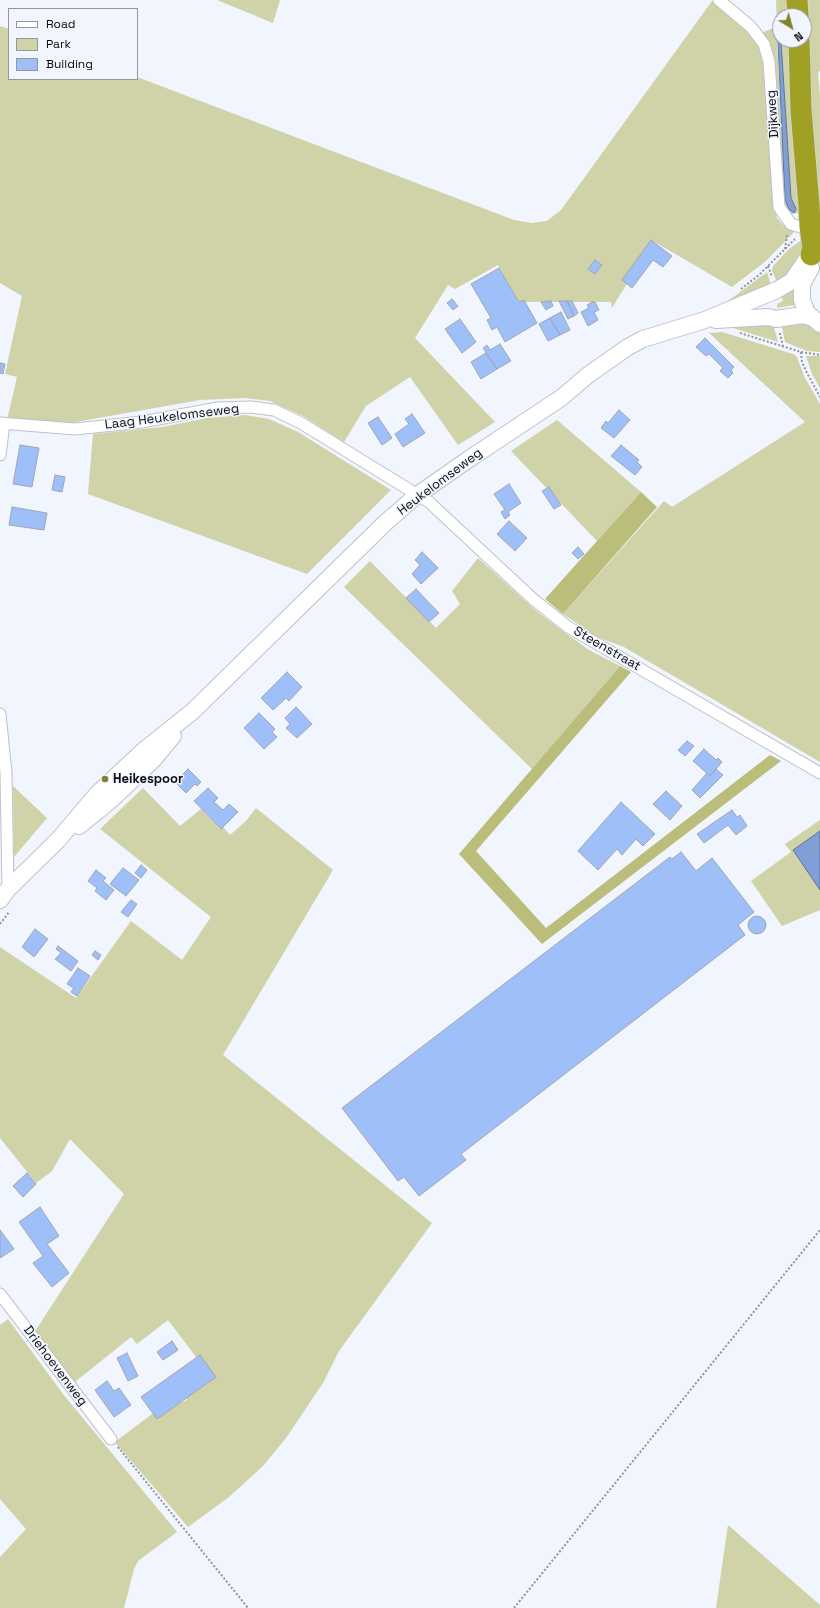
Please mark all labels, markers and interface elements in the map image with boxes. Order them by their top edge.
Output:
legend [8,8,138,80]
north arrow [772,8,812,48]
text: Road [46,16,75,32]
text: N [791,29,806,45]
text: Park [46,36,71,52]
text: Building [46,56,93,72]
street label: Dijkweg [764,89,782,139]
street label: Laag Heukelomseweg [104,401,240,433]
street label: Heukelomseweg [395,445,485,519]
street label: Steenstraat [571,624,643,674]
place label: Heikespoor [113,771,183,787]
marker: Heikespoor [100,774,110,784]
street label: Driehoevenweg [20,1323,90,1409]

